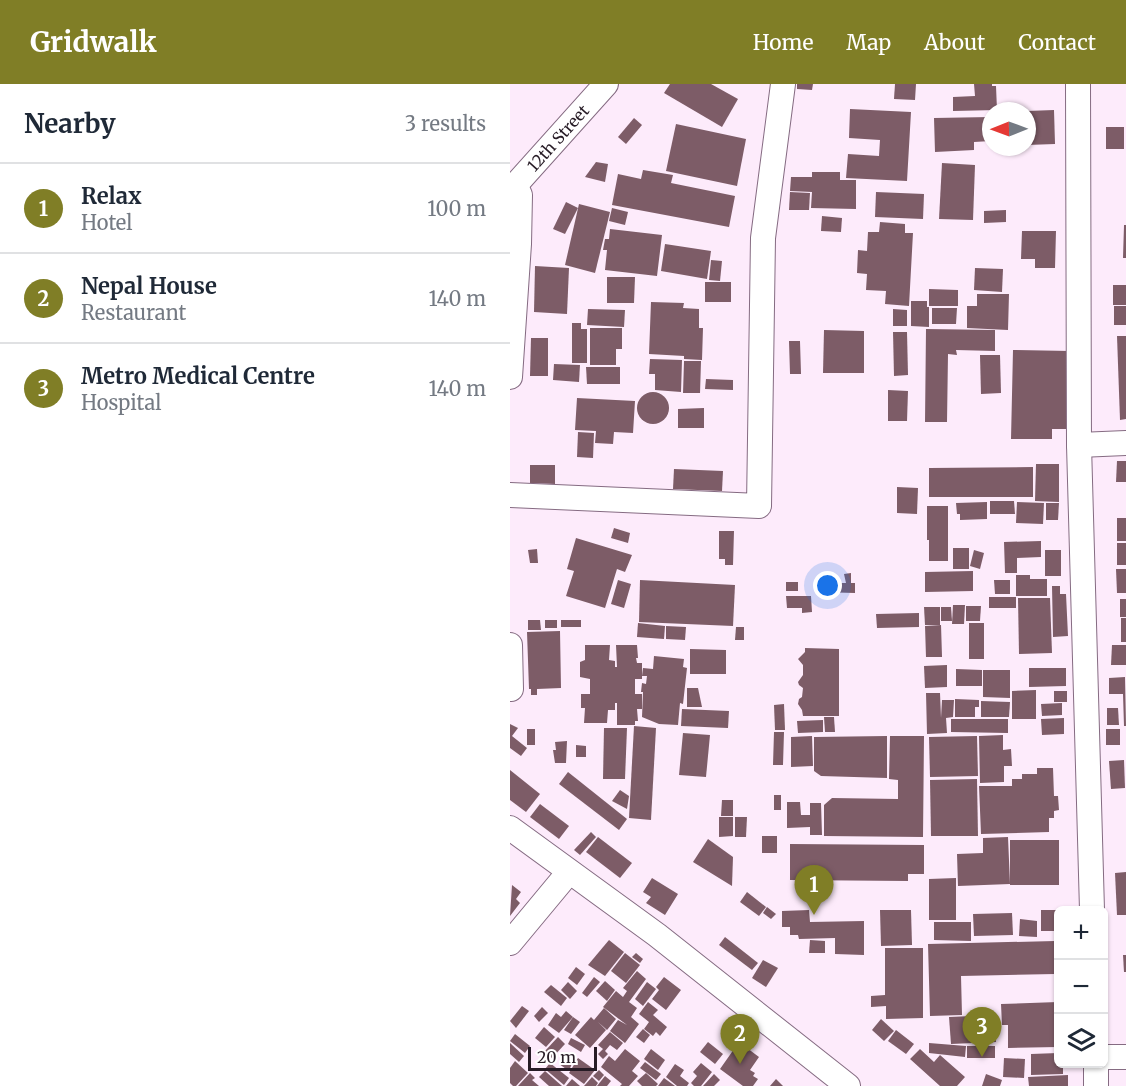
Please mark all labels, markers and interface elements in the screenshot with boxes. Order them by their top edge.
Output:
text: Gridwalk [30,24,157,60]
text: Home [753,29,813,56]
text: Map [846,29,891,56]
text: About [924,29,985,56]
text: Contact [1018,29,1096,56]
street label: 12th Street [523,100,594,175]
north arrow [982,102,1036,156]
text: Nearby [24,107,116,140]
text: 3 results [405,111,486,136]
text: Relax [81,182,142,210]
text: 1 [39,196,48,221]
text: 100 m [427,196,486,221]
text: Hotel [81,210,132,235]
text: Nepal House [81,272,217,300]
text: 2 [38,286,49,311]
text: 140 m [429,286,486,311]
text: Restaurant [81,300,186,325]
text: Metro Medical Centre [81,362,315,390]
text: 3 [38,376,49,401]
text: 140 m [429,376,486,401]
text: Hospital [81,390,161,415]
your location [813,571,842,600]
pin: 1 [794,866,834,915]
map controls [1054,906,1108,1068]
button: + [1054,906,1108,960]
button: − [1054,960,1108,1014]
pin: 3 [962,1008,1002,1057]
pin: 2 [720,1014,760,1064]
button: layers [1054,1014,1108,1068]
scale bar [528,1044,597,1072]
text: 20 m [537,1047,576,1067]

